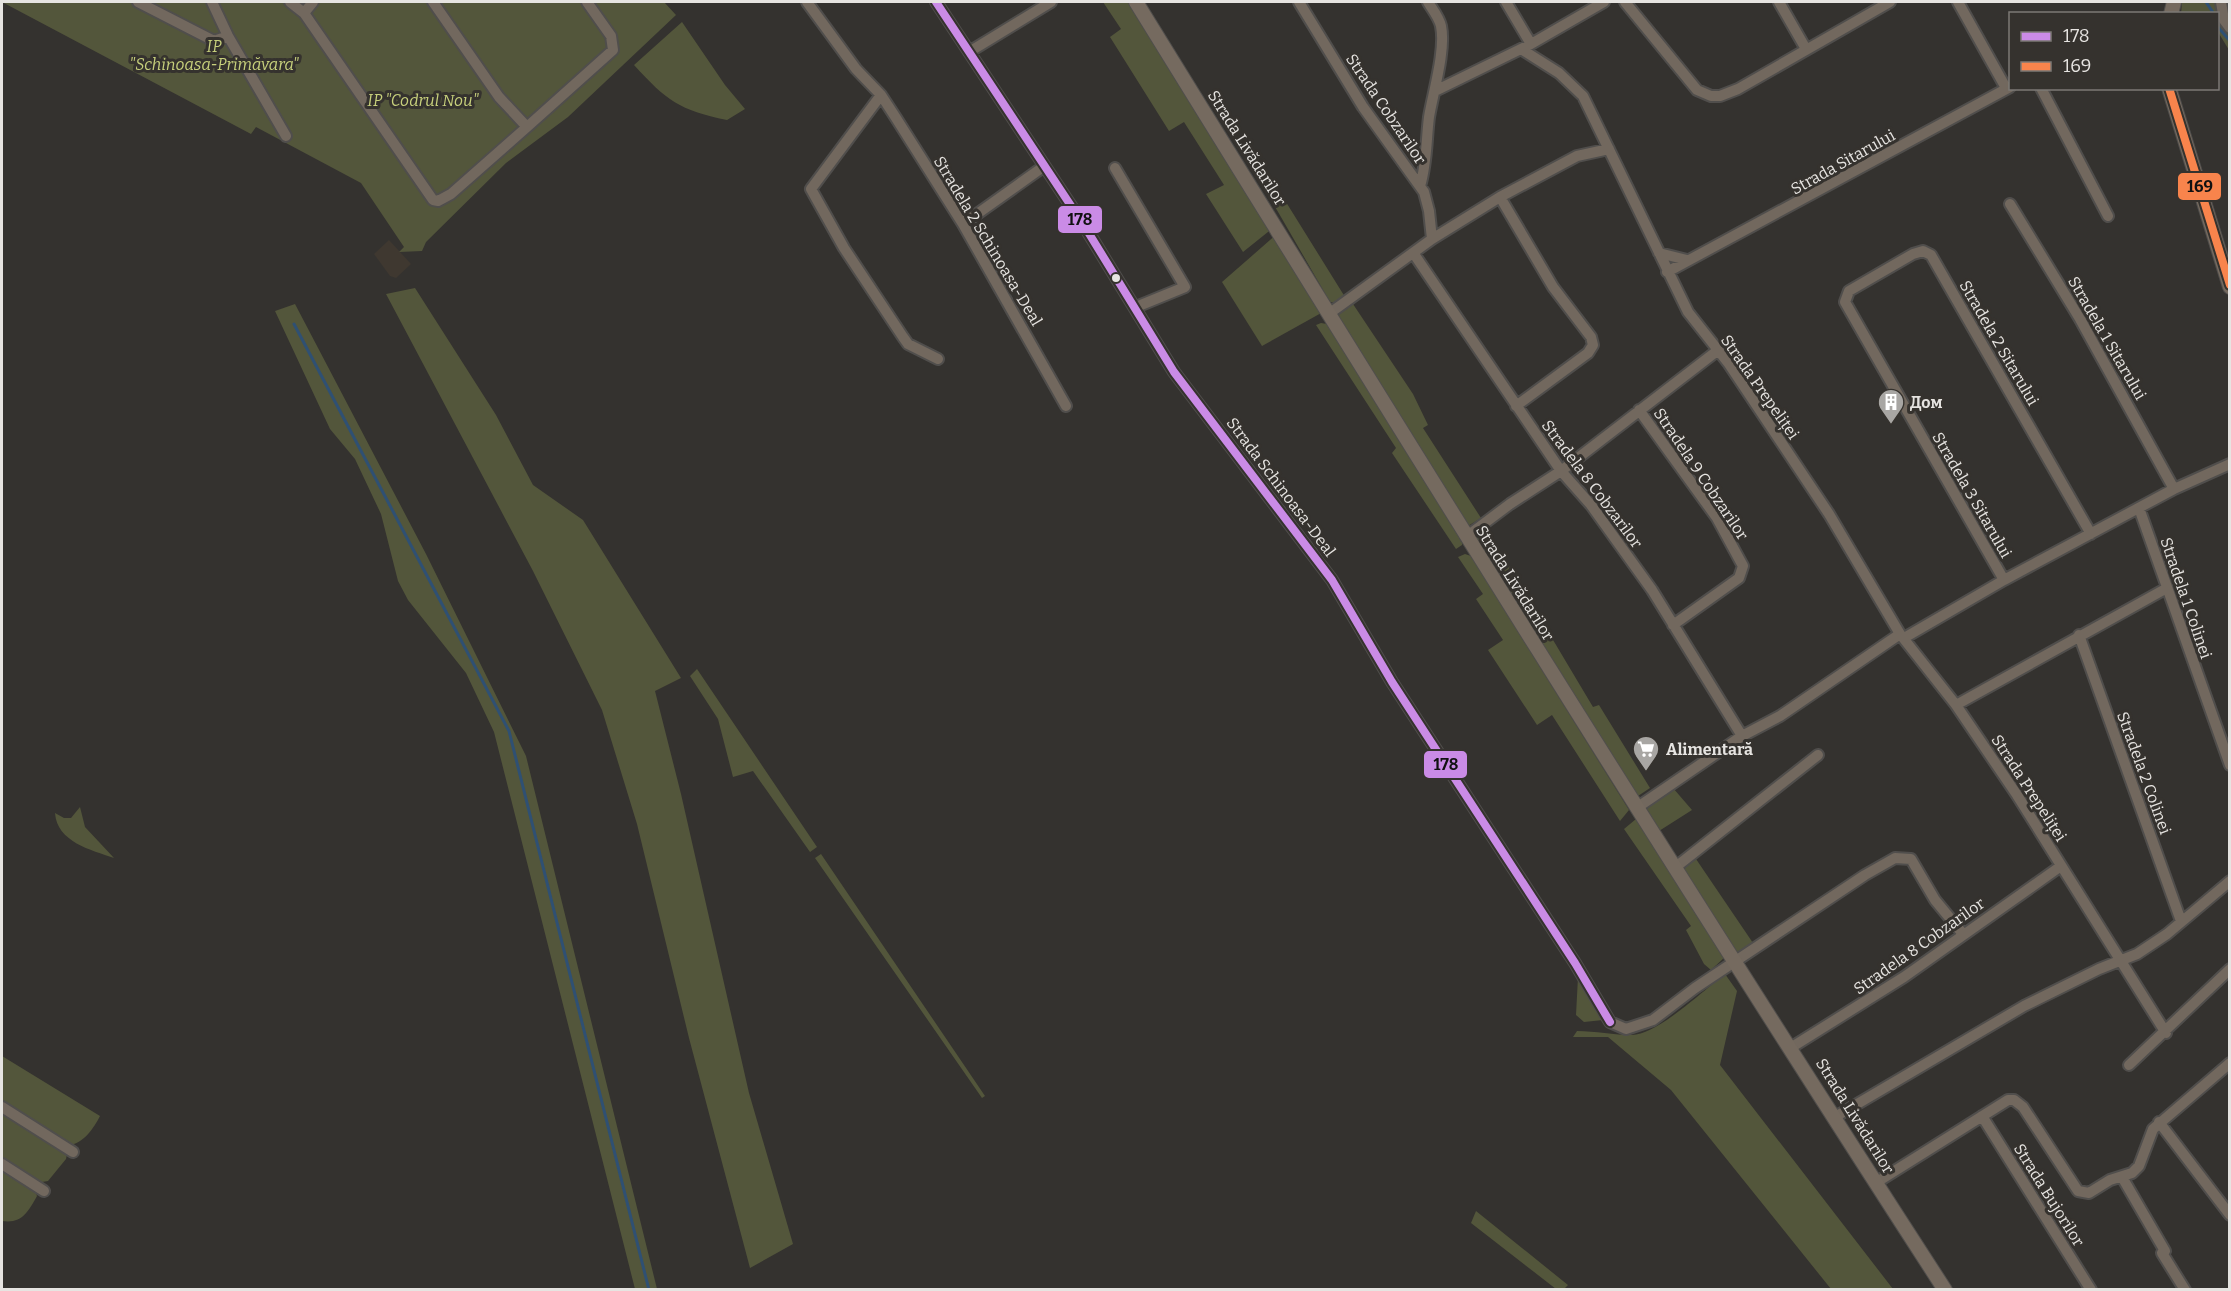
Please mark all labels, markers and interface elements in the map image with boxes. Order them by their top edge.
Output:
legend [2009,12,2219,90]
text: 178 [2063,25,2090,47]
park label: IP "Schinoasa-Primăvara" [129,37,300,74]
street label: Strada Cobzarilor [1342,50,1430,168]
text: 169 [2063,55,2091,77]
street label: Strada Livădarilor [1204,87,1290,209]
park label: IP "Codrul Nou" [367,91,480,110]
street label: Strada Sitarului [1788,125,1899,198]
street label: Stradela 2 Schinoasa-Deal [930,153,1046,330]
line badge: 169 [2177,172,2222,201]
text: 169 [2187,177,2213,196]
line badge: 178 [1057,205,1103,234]
text: 178 [1068,210,1092,229]
unlabelled marker [1110,272,1122,284]
street label: Stradela 1 Sitarului [2064,273,2150,403]
street label: Stradela 2 Sitarului [1955,277,2043,409]
street label: Strada Prepeliței [1716,331,1803,444]
building icon: Дом [1876,387,1906,425]
place label: Дом [1910,393,1943,412]
street label: Stradela 9 Cobzarilor [1650,404,1752,544]
street label: Strada Schinoasa-Deal [1223,414,1340,561]
street label: Stradela 8 Cobzarilor [1538,416,1646,552]
street label: Stradela 3 Sitarului [1928,429,2016,561]
street label: Strada Livădarilor [1472,522,1558,644]
street label: Stradela 1 Colinei [2156,535,2216,661]
street label: Stradela 2 Colinei [2113,709,2175,837]
street label: Strada Prepeliței [1987,731,2071,846]
supermarket icon: Alimentară [1631,734,1661,772]
place label: Alimentară [1666,740,1753,759]
line badge: 178 [1423,750,1468,779]
text: 178 [1434,755,1458,774]
street label: Stradela 8 Cobzarilor [1850,894,1988,998]
street label: Strada Livădarilor [1812,1055,1898,1177]
street label: Strada Bujorilor [2010,1140,2088,1250]

